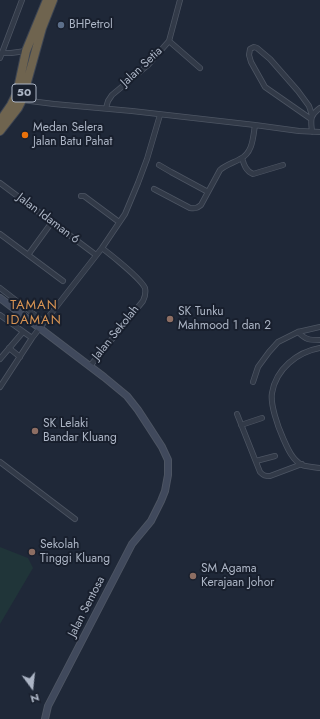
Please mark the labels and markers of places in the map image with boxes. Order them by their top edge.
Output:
place label: BHPetrol [69,18,113,32]
marker: BHPetrol [56,20,66,30]
place label: Medan Selera Jalan Batu Pahat [33,121,112,149]
marker: Medan Selera Jalan Batu Pahat [20,130,30,140]
place label: SK Tunku Mahmood 1 dan 2 [178,305,271,333]
marker: SK Tunku Mahmood 1 dan 2 [165,314,175,324]
place label: SK Lelaki Bandar Kluang [43,417,117,445]
marker: SK Lelaki Bandar Kluang [30,426,40,436]
place label: Sekolah Tinggi Kluang [40,538,110,566]
marker: Sekolah Tinggi Kluang [27,547,37,557]
place label: SM Agama Kerajaan Johor [201,562,274,590]
marker: SM Agama Kerajaan Johor [188,571,198,581]

